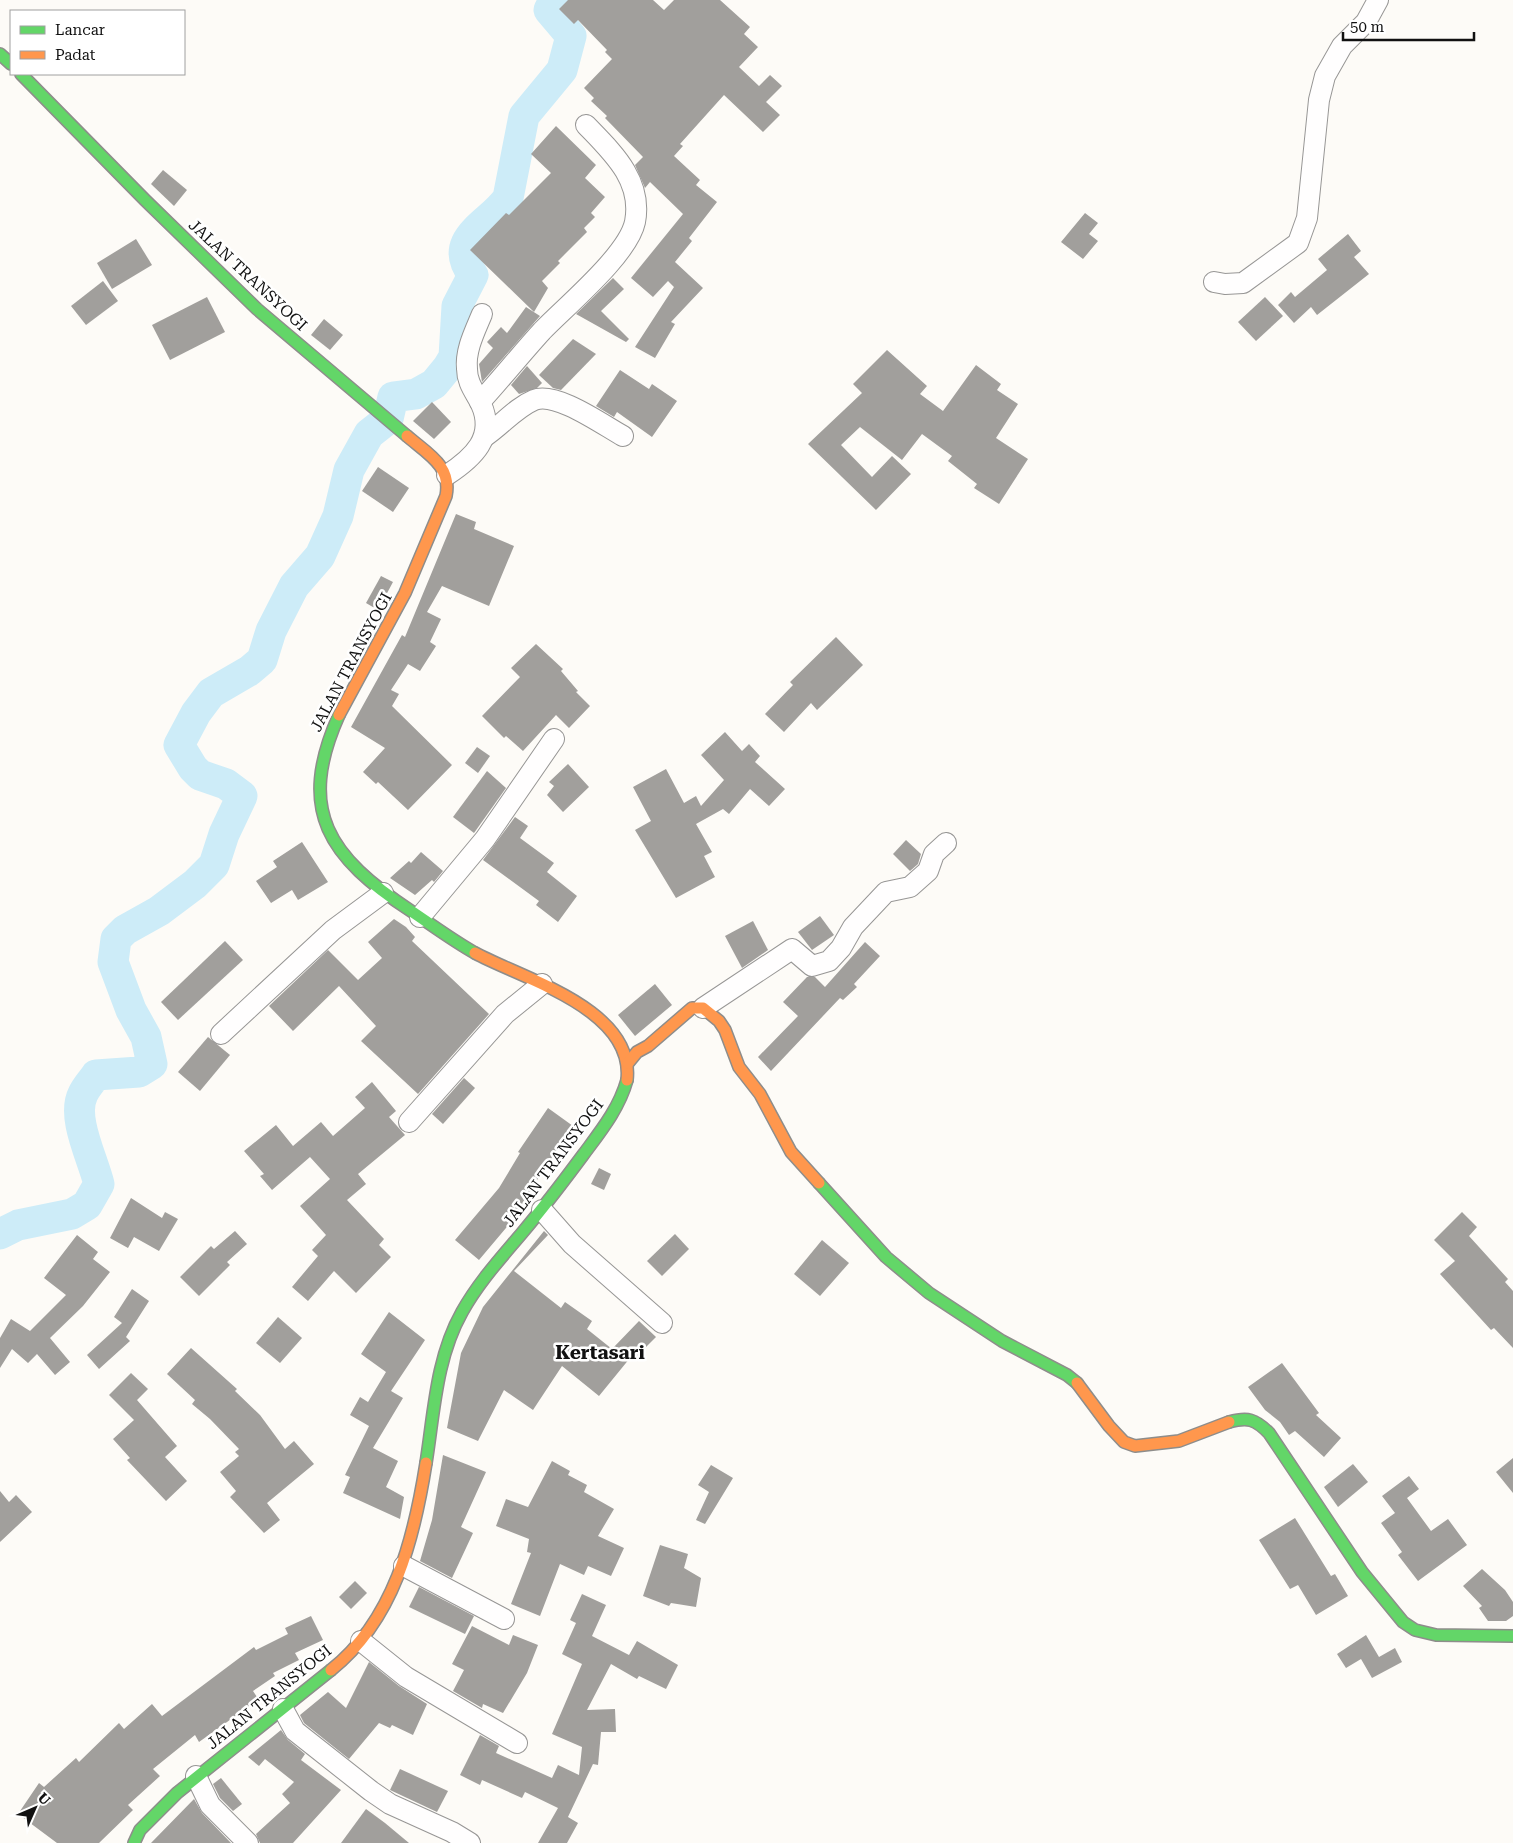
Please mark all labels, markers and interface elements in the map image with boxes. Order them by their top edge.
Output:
legend [10,10,185,75]
scale bar [1343,10,1474,42]
text: 50 m [1350,18,1385,36]
text: Lancar [55,21,105,39]
text: Padat [55,46,96,64]
street label: JALAN TRANSYOGI [185,215,311,335]
street label: JALAN TRANSYOGI [306,589,396,735]
street label: JALAN TRANSYOGI [499,1095,607,1231]
district label: Kertasari [555,1341,645,1364]
street label: JALAN TRANSYOGI [203,1641,335,1753]
north arrow [10,1783,60,1833]
text: U [35,1789,54,1808]

